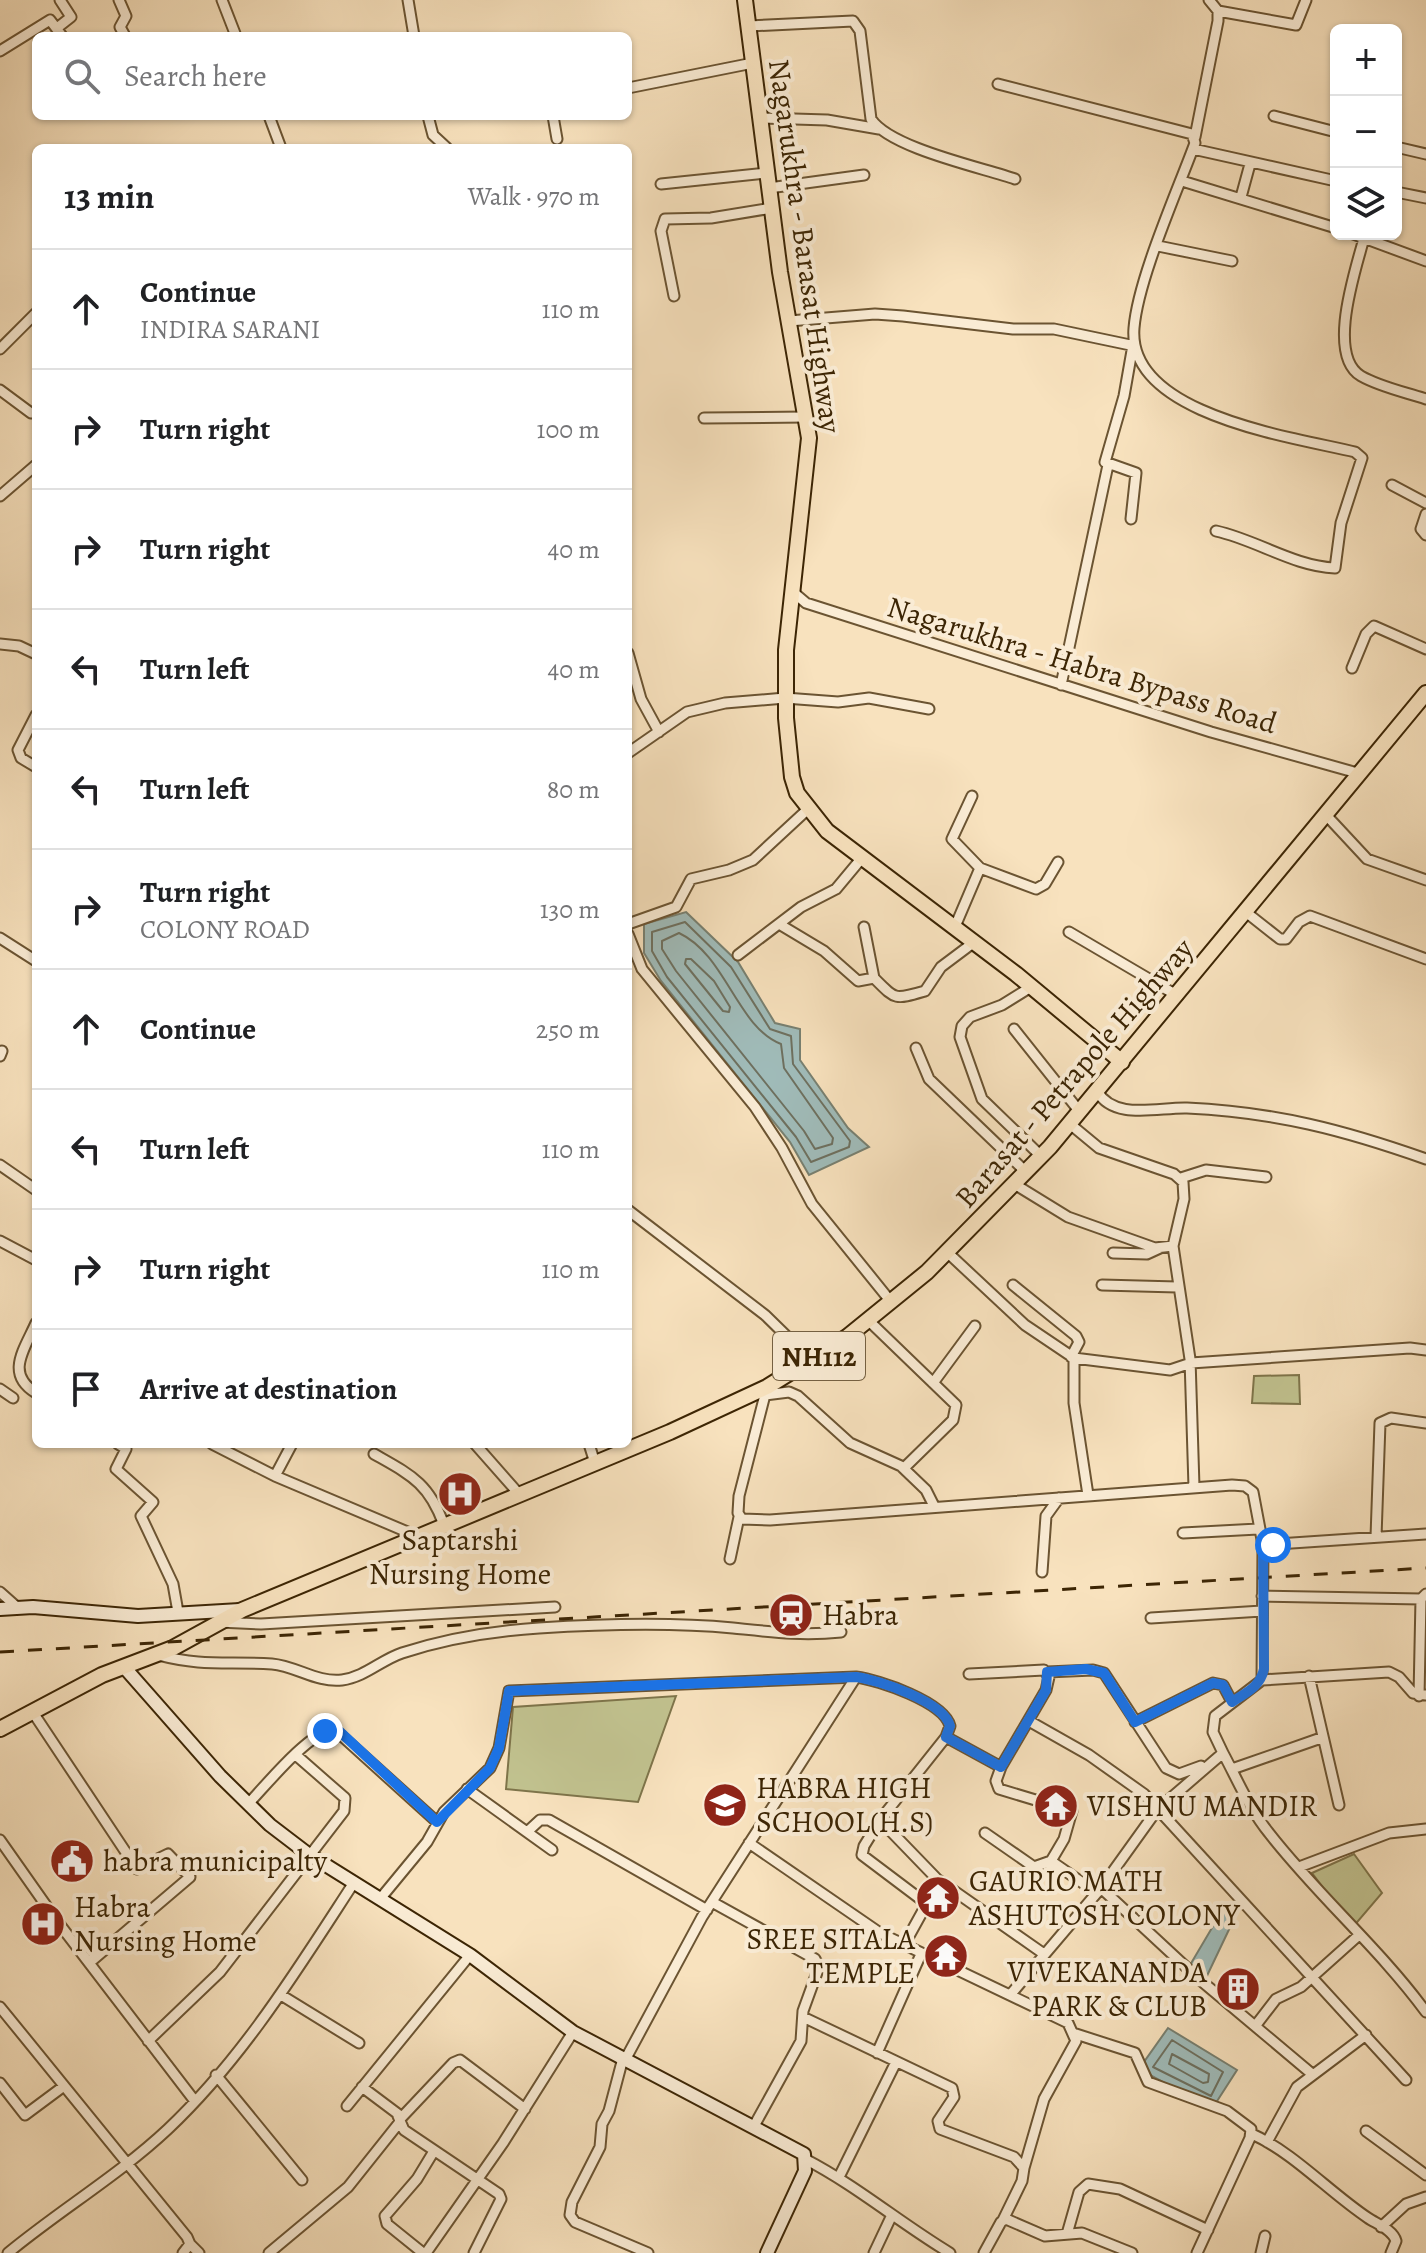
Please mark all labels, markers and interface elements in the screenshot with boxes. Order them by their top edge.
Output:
map controls [1330,24,1402,240]
button: + [1330,24,1402,96]
search box [32,32,632,120]
icon: search [60,54,104,98]
text: Search here [124,56,267,96]
street label: Nagarukhra - Barasat Highway [759,56,851,436]
button: − [1330,96,1402,168]
button: layers [1330,168,1402,240]
text: 13 min [64,173,154,220]
text: Walk · 970 m [468,179,600,214]
text: Continue [140,272,256,312]
icon: ahead [64,287,108,331]
text: 110 m [542,292,600,327]
text: INDIRA SARANI [140,312,320,347]
icon: right [64,407,108,451]
text: Turn right [140,409,270,449]
text: 100 m [537,412,600,447]
icon: right [64,527,108,571]
text: Turn right [140,529,270,569]
text: 40 m [548,532,600,567]
street label: Nagarukhra - Habra Bypass Road [882,587,1282,744]
icon: left [64,647,108,691]
text: Turn left [140,649,249,689]
text: 40 m [548,652,600,687]
icon: left [64,767,108,811]
text: Turn left [140,769,249,809]
text: 80 m [547,772,600,807]
text: Turn right [140,872,270,912]
icon: right [64,887,108,931]
text: 130 m [540,892,600,927]
text: COLONY ROAD [140,912,310,947]
street label: Barasat - Petrapole Highway [946,929,1203,1216]
icon: ahead [64,1007,108,1051]
text: Continue [140,1009,256,1049]
text: 250 m [536,1012,600,1047]
icon: left [64,1127,108,1171]
text: Turn left [140,1129,249,1169]
text: 110 m [542,1132,600,1167]
icon: right [64,1247,108,1291]
text: Turn right [140,1249,270,1289]
text: 110 m [542,1252,600,1287]
road number: NH112 [773,1332,865,1380]
icon: arrive [64,1367,108,1411]
text: Arrive at destination [140,1369,397,1409]
hospital icon: Saptarshi Nursing Home [436,1470,484,1518]
place label: Saptarshi Nursing Home [369,1520,551,1594]
route start [1255,1527,1291,1563]
station icon: Habra [767,1591,815,1639]
place label: Habra [822,1595,898,1635]
route end [307,1713,343,1749]
place label: HABRA HIGH SCHOOL(H.S) [756,1768,933,1842]
school or university icon: HABRA HIGH SCHOOL(H.S) [701,1781,749,1829]
temple icon: VISHNU MANDIR [1032,1782,1080,1830]
place label: VISHNU MANDIR [1086,1786,1318,1826]
public building icon: habra municipalty [48,1837,96,1885]
place label: habra municipalty [103,1841,328,1881]
place label: GAURIO MATH ASHUTOSH COLONY [968,1861,1240,1935]
temple icon: GAURIO MATH ASHUTOSH COLONY [914,1874,962,1922]
place label: Habra Nursing Home [74,1887,257,1961]
hospital icon: Habra Nursing Home [19,1900,67,1948]
place label: SREE SITALA TEMPLE [747,1919,915,1993]
temple icon: SREE SITALA TEMPLE [922,1932,970,1980]
place label: VIVEKANANDA PARK & CLUB [1006,1952,1207,2026]
building icon: VIVEKANANDA PARK & CLUB [1214,1965,1262,2013]

